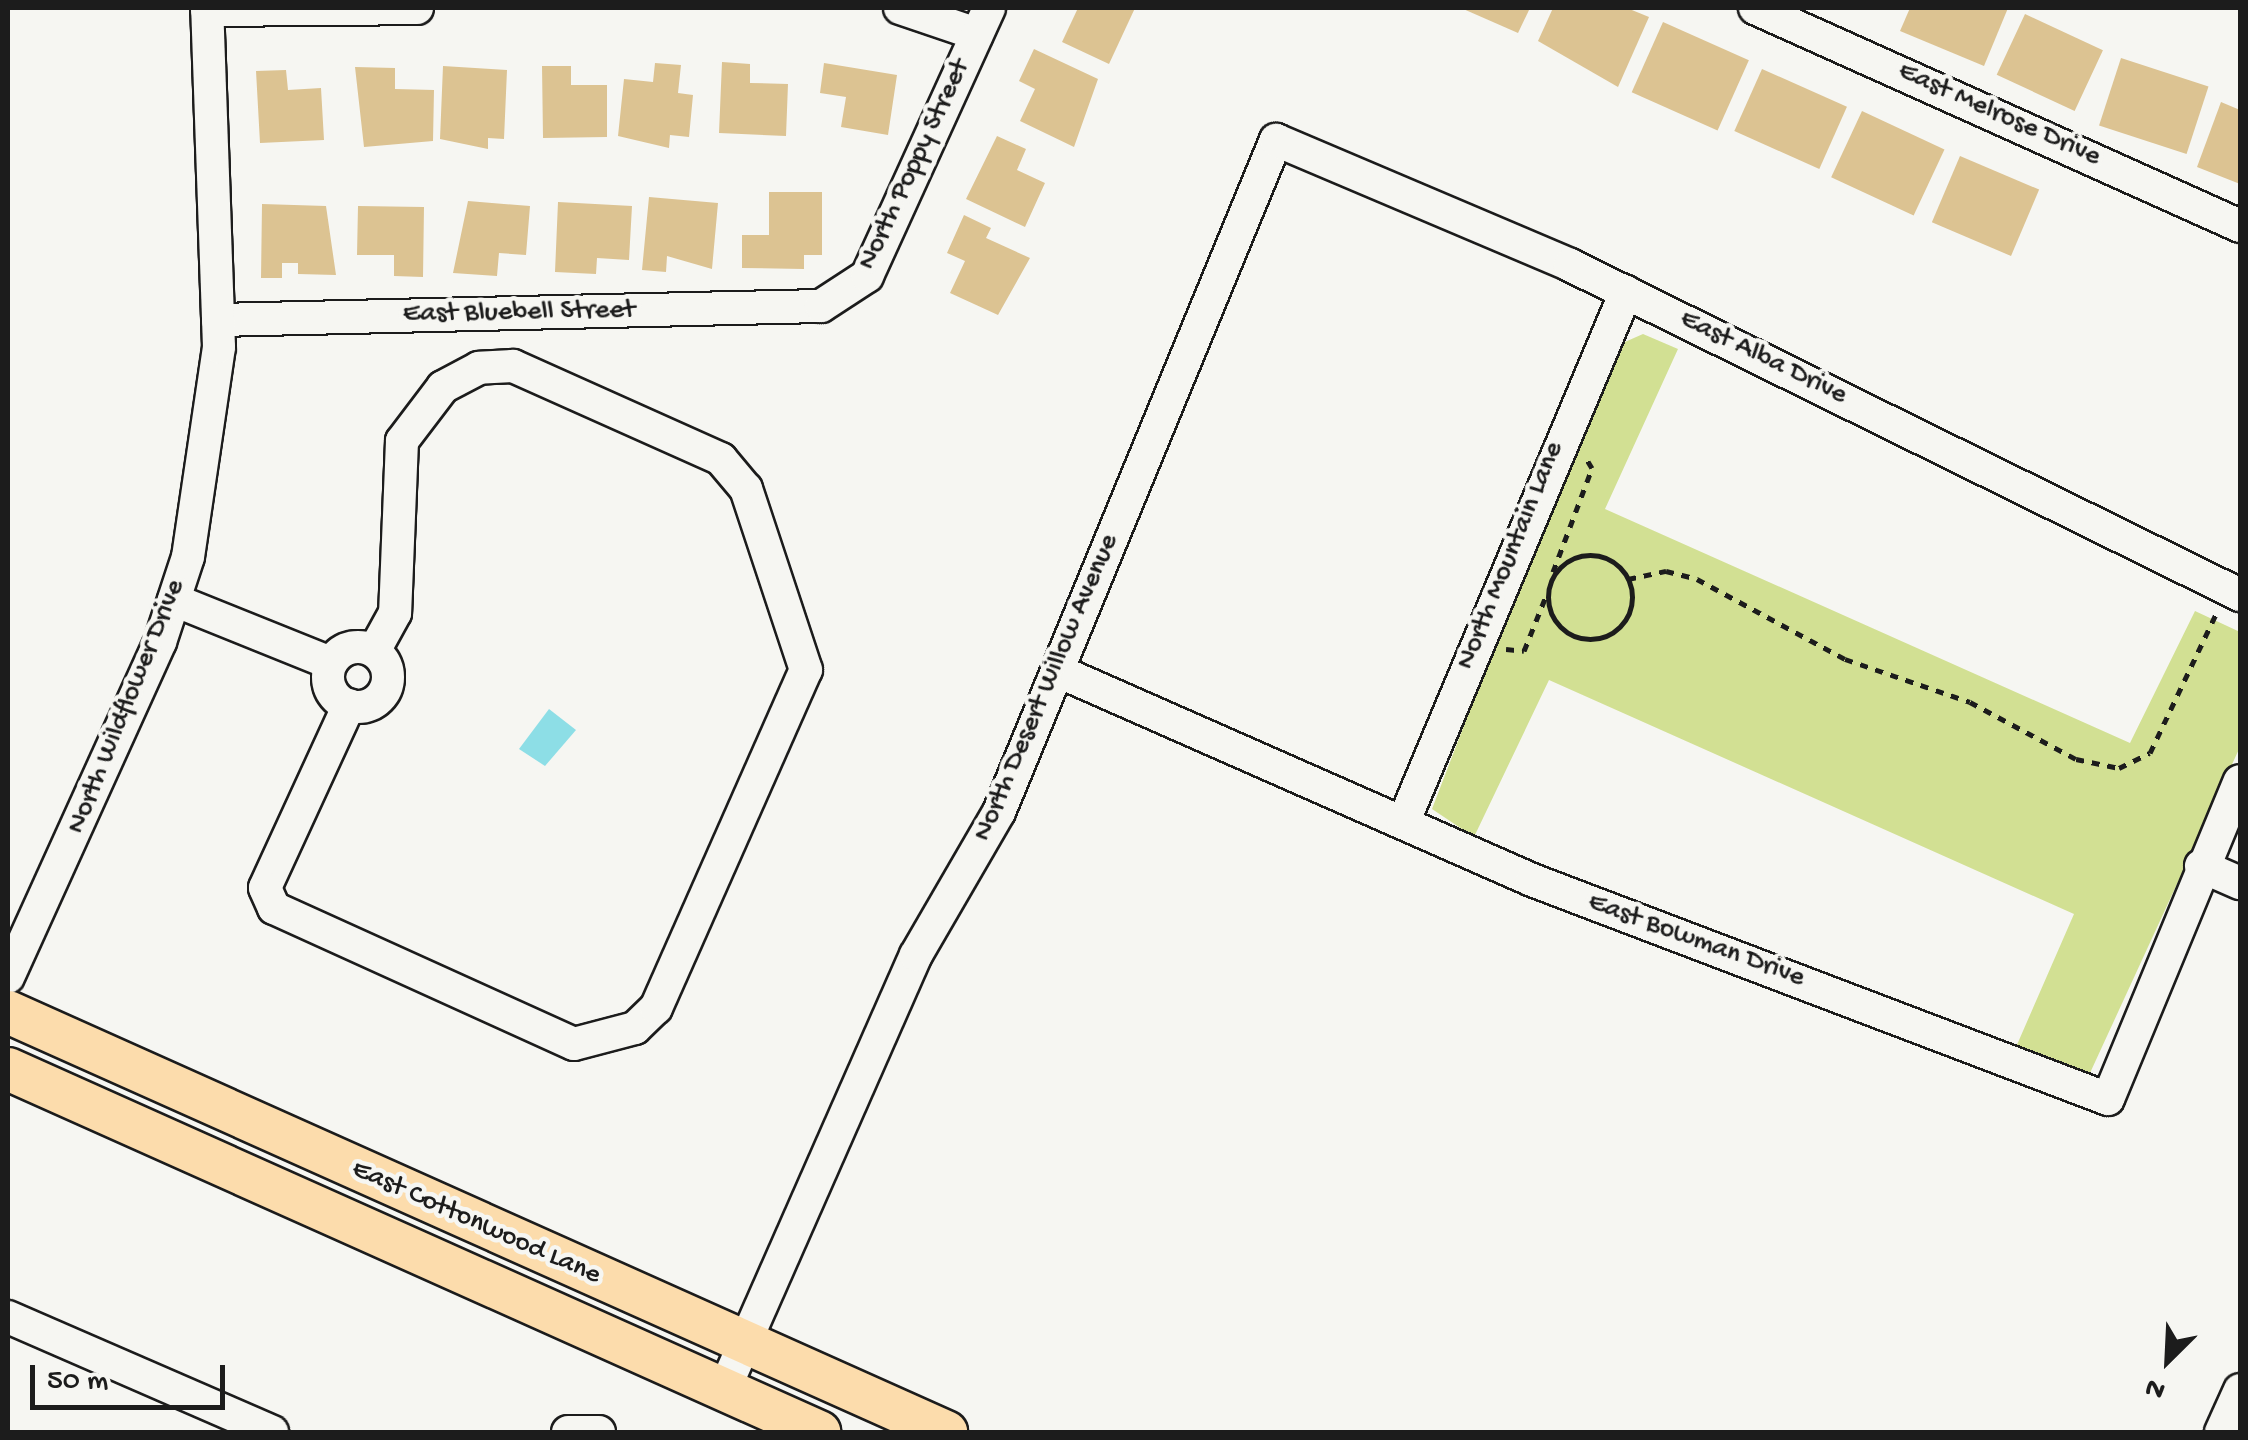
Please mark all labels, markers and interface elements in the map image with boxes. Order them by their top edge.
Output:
street label: North Poppy Street [852,54,978,276]
street label: East Melrose Drive [1892,55,2106,175]
street label: East Bluebell Street [403,294,635,332]
street label: East Alba Drive [1674,303,1852,413]
street label: North Mountain Lane [1450,437,1572,675]
street label: North Desert Willow Avenue [967,529,1127,847]
street label: North Wildflower Drive [61,575,193,839]
street label: East Bowman Drive [1583,886,1809,996]
street label: East Cottonwood Lane [346,1153,606,1293]
north arrow [2118,1310,2218,1410]
scale bar [35,1345,230,1407]
text: 50 m [47,1365,108,1400]
text: N [2141,1369,2171,1407]

